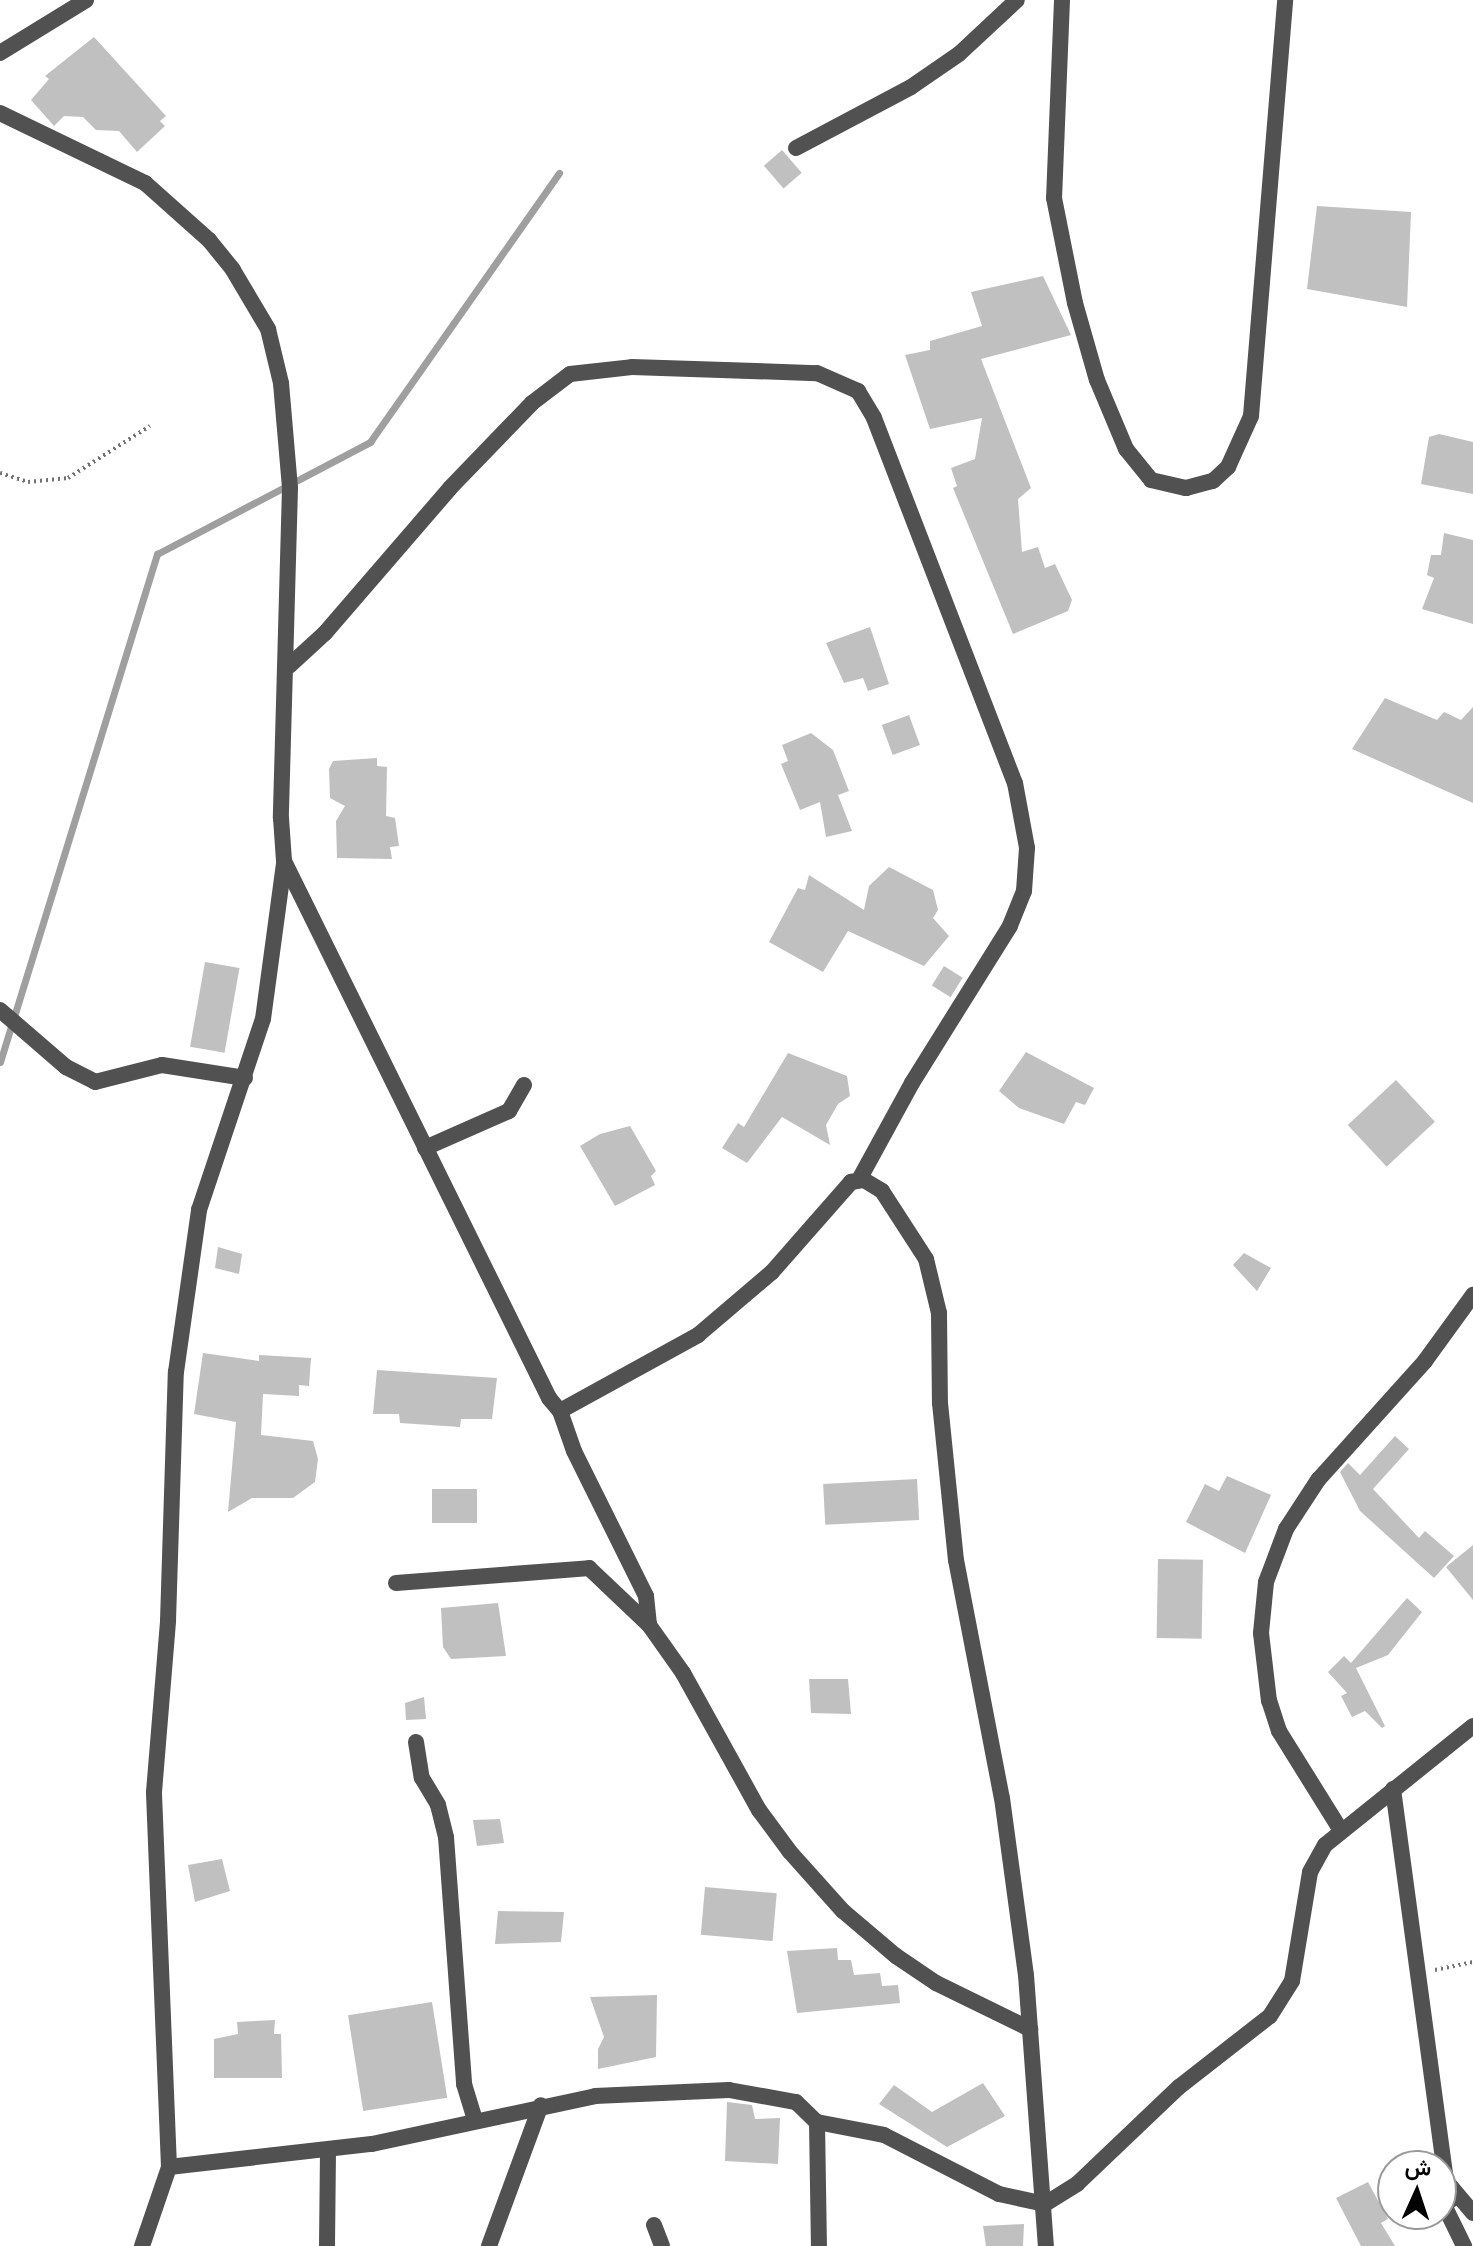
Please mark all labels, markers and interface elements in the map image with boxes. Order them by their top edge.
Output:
north arrow [1377,2150,1457,2230]
text: ش [1404,2151,1432,2185]

